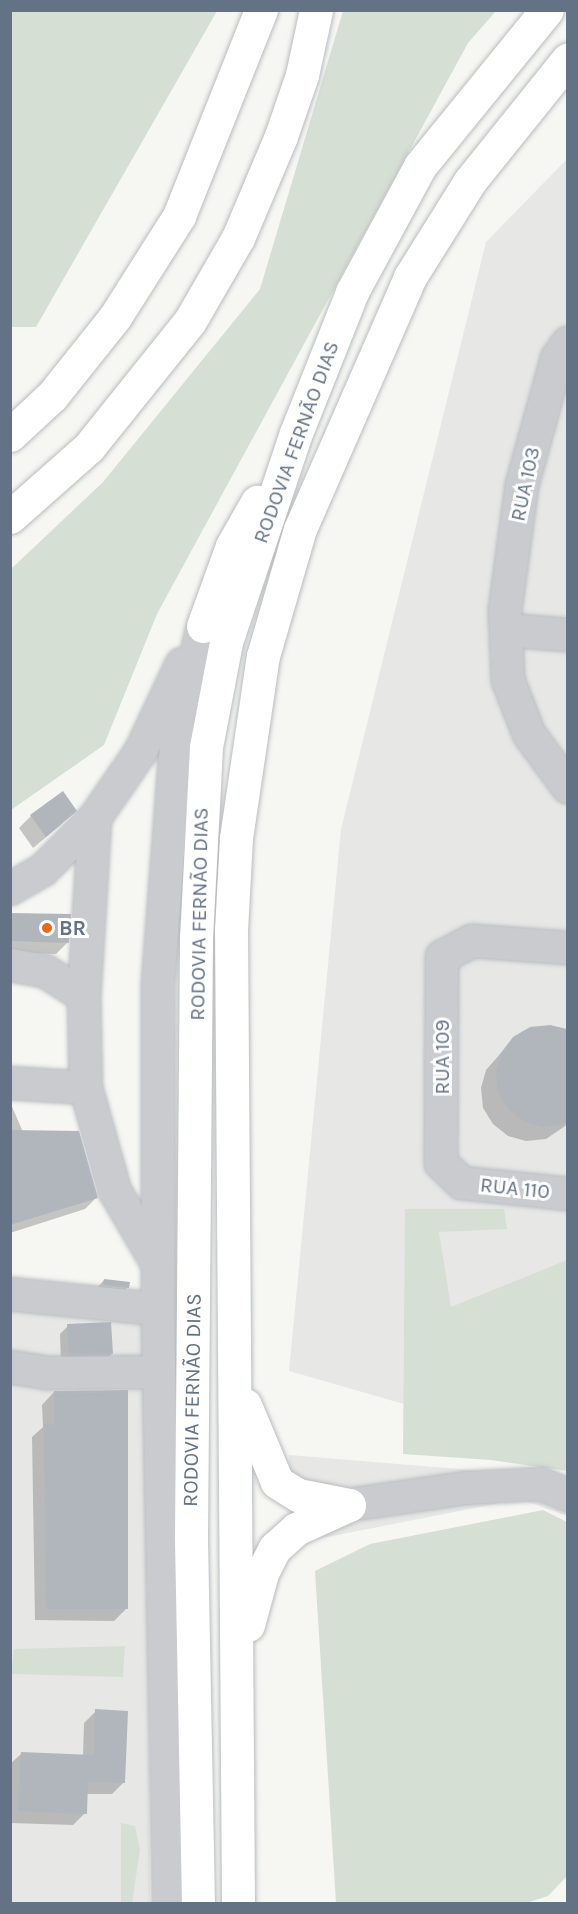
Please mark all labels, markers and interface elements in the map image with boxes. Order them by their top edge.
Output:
street label: RODOVIA FERNÃO DIAS [248,337,344,547]
street label: RUA 103 [505,444,545,524]
street label: RODOVIA FERNÃO DIAS [185,807,213,1021]
place label: BR [59,915,86,941]
marker: BR [40,921,54,935]
street label: RUA 109 [429,1019,455,1095]
street label: RUA 110 [479,1172,551,1204]
street label: RODOVIA FERNÃO DIAS [178,1293,206,1507]

